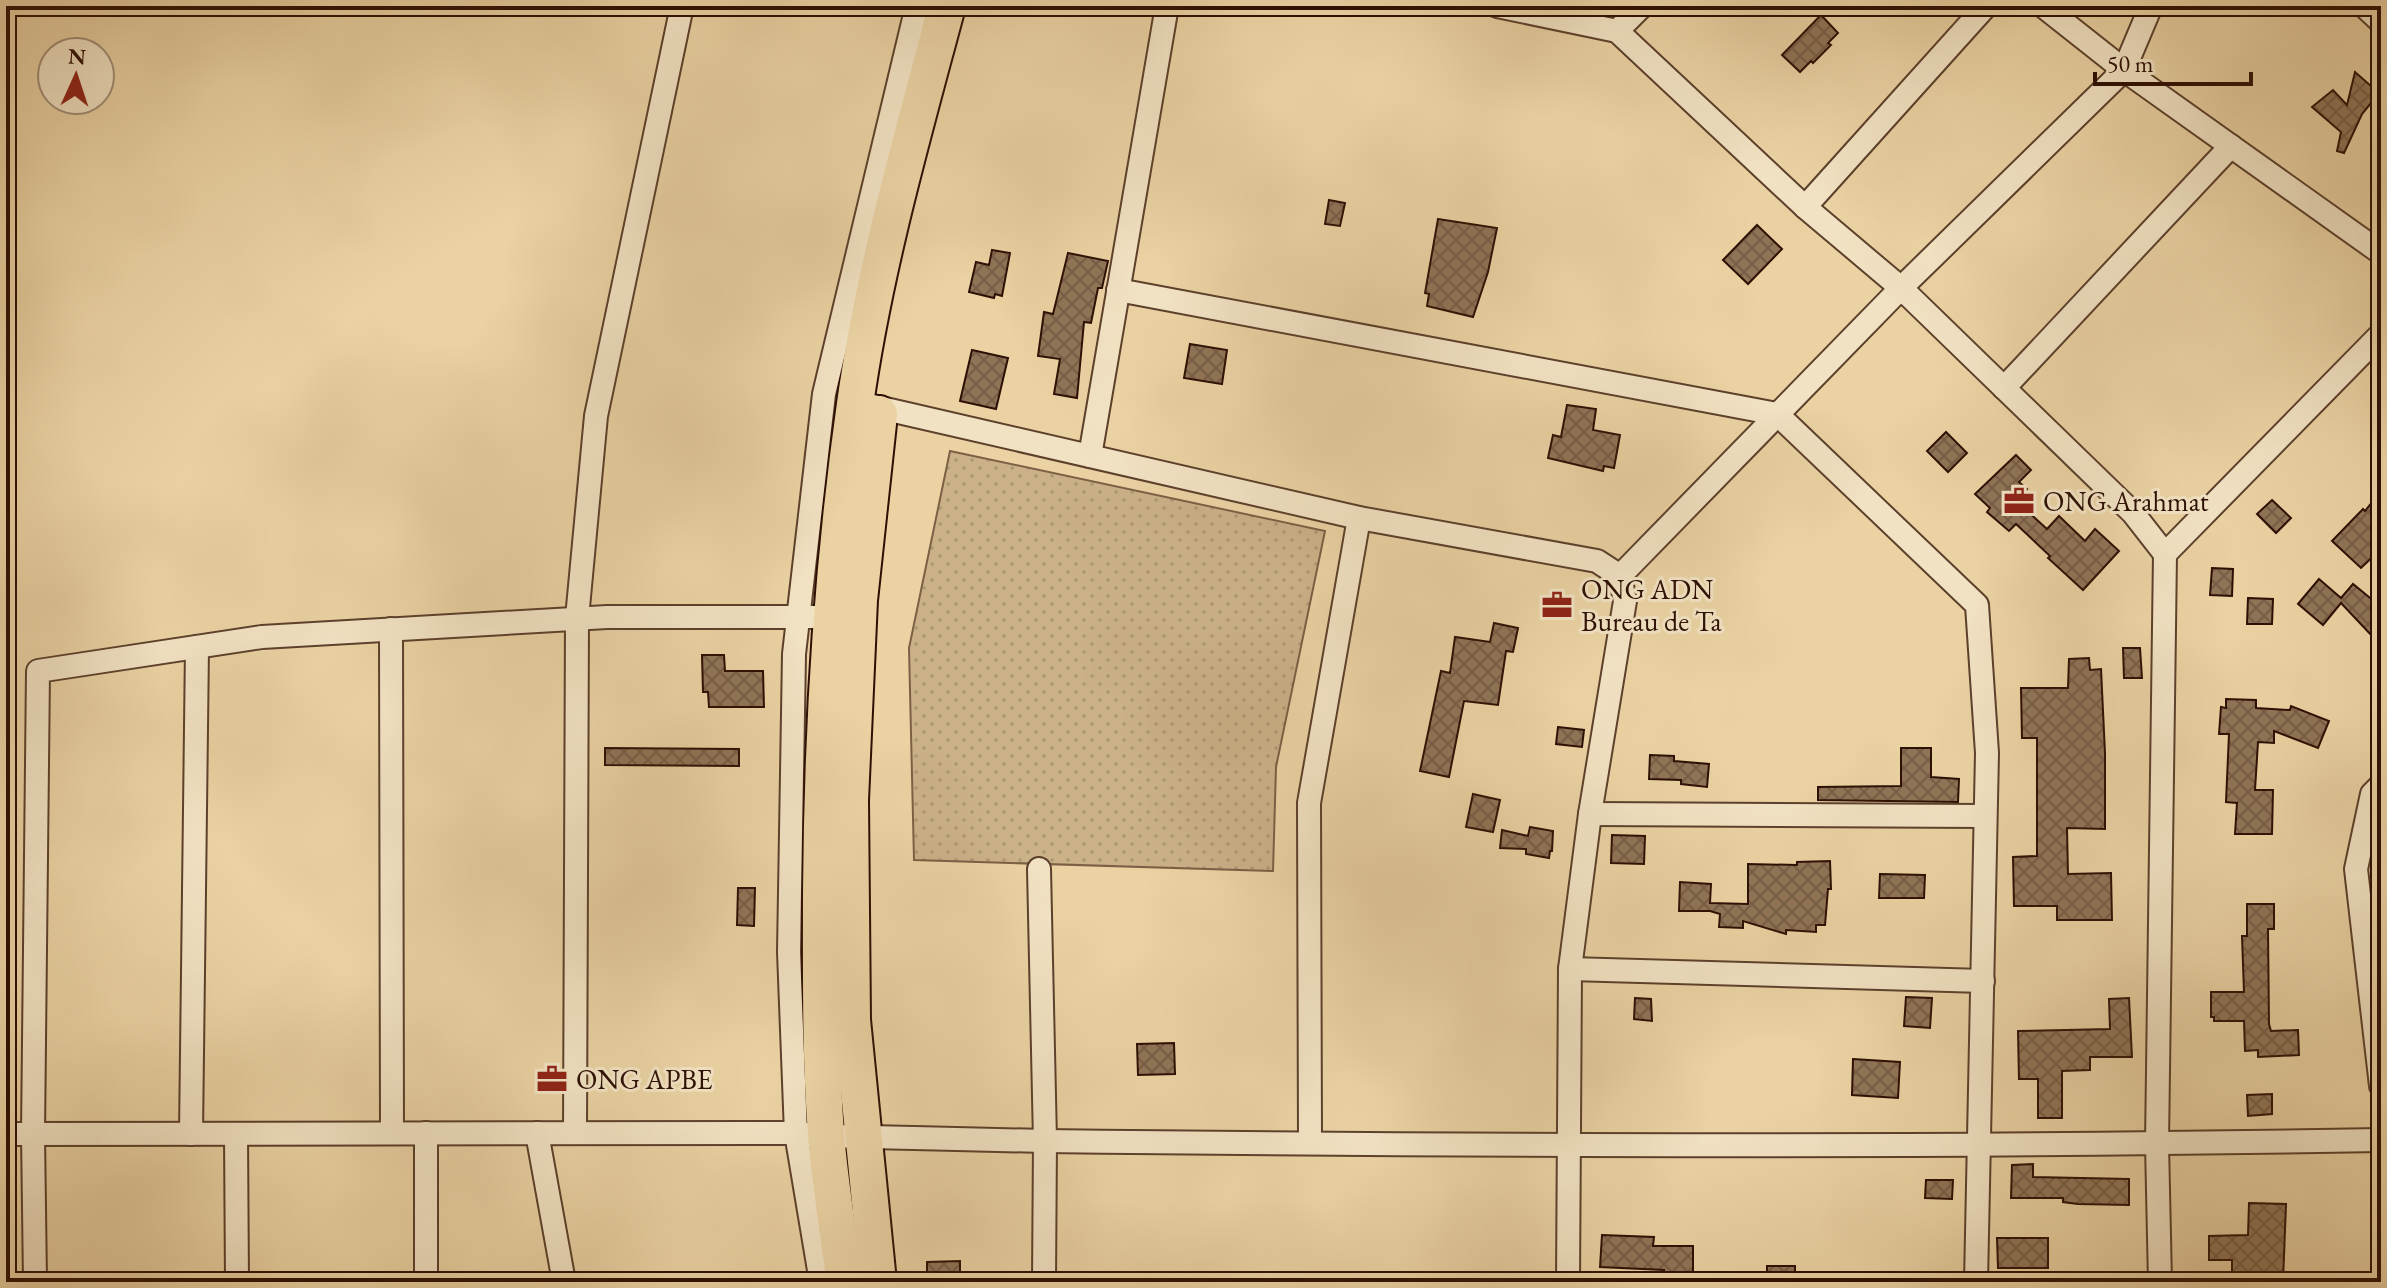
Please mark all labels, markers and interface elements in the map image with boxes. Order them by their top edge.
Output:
north arrow [36,36,116,116]
scale bar [2095,36,2251,86]
text: N [67,42,87,71]
text: 50 m [2107,48,2154,79]
place label: ONG Arahmat [2043,483,2209,519]
office icon: ONG Arahmat [2002,484,2036,518]
place label: ONG ADN Bureau de Ta [1581,571,1723,639]
office icon: ONG ADN Bureau de Ta [1540,588,1574,622]
place label: ONG APBE [576,1061,713,1097]
office icon: ONG APBE [535,1062,569,1096]

